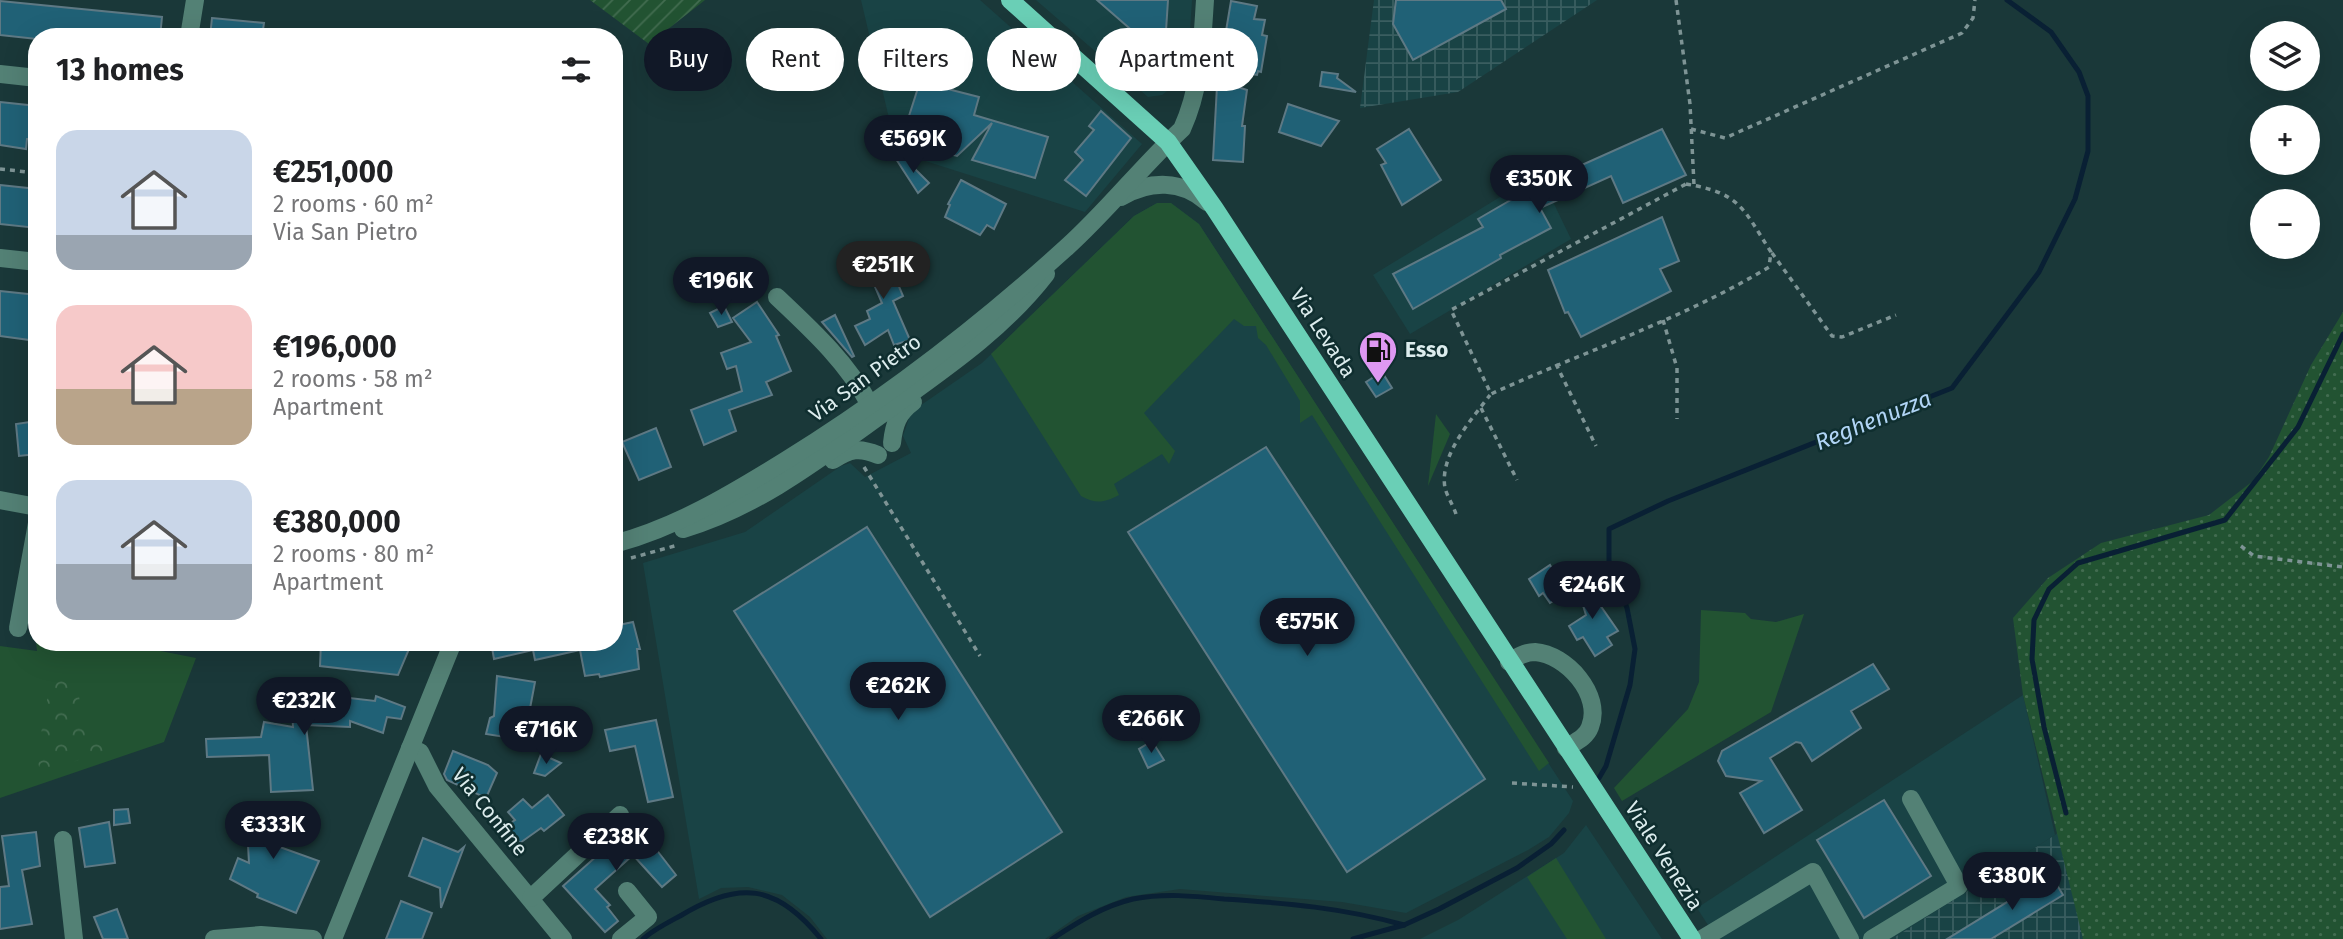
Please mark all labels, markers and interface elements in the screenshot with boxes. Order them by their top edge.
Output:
map controls [2250,21,2320,259]
button: layers [2250,21,2320,91]
chip: Buy [644,28,732,91]
chip: Rent [746,28,844,91]
chip: Filters [858,28,973,91]
chip: New [987,28,1081,91]
chip: Apartment [1095,28,1258,91]
icon: filters [557,51,595,89]
text: 13 homes [56,52,184,88]
button: + [2250,105,2320,175]
pin: €569K [864,116,962,175]
text: €569K [880,124,946,152]
text: €251,000 [273,154,394,190]
pin: €350K [1490,156,1588,215]
icon: home [112,158,196,242]
text: €350K [1506,164,1572,192]
button: − [2250,189,2320,259]
text: 2 rooms · 60 m² [273,190,434,218]
text: Via San Pietro [273,218,418,246]
pin: €251K [834,242,932,301]
text: €251K [852,250,914,278]
pin: €196K [672,258,770,317]
text: €196K [689,266,753,294]
street label: Via Levada [1285,283,1361,383]
text: €196,000 [273,329,397,365]
street label: Via San Pietro [804,329,926,427]
fuel station icon: Esso [1357,329,1399,384]
icon: home [112,333,196,417]
place label: Esso [1405,337,1448,363]
text: 2 rooms · 58 m² [273,365,433,393]
water label: Reghenuzza [1811,384,1935,456]
text: Apartment [273,393,383,421]
text: €380,000 [273,504,401,540]
icon: home [112,508,196,592]
text: 2 rooms · 80 m² [273,540,434,568]
pin: €246K [1543,562,1641,621]
text: Apartment [273,568,383,596]
text: €246K [1559,570,1625,598]
pin: €575K [1258,598,1356,658]
text: €575K [1276,607,1338,635]
pin: €262K [849,662,947,722]
text: €262K [866,671,930,699]
pin: €232K [255,678,353,737]
text: €232K [272,686,336,714]
pin: €266K [1102,696,1200,755]
text: €266K [1118,704,1184,732]
pin: €716K [497,706,595,766]
text: €716K [515,715,577,743]
street label: Via Confine [446,763,534,861]
street label: Viale Venezia [1619,797,1709,915]
pin: €333K [224,802,322,861]
text: €333K [241,810,305,838]
pin: €238K [567,814,665,873]
text: €238K [583,822,649,850]
pin: €380K [1963,852,2061,912]
text: €380K [1979,861,2045,889]

